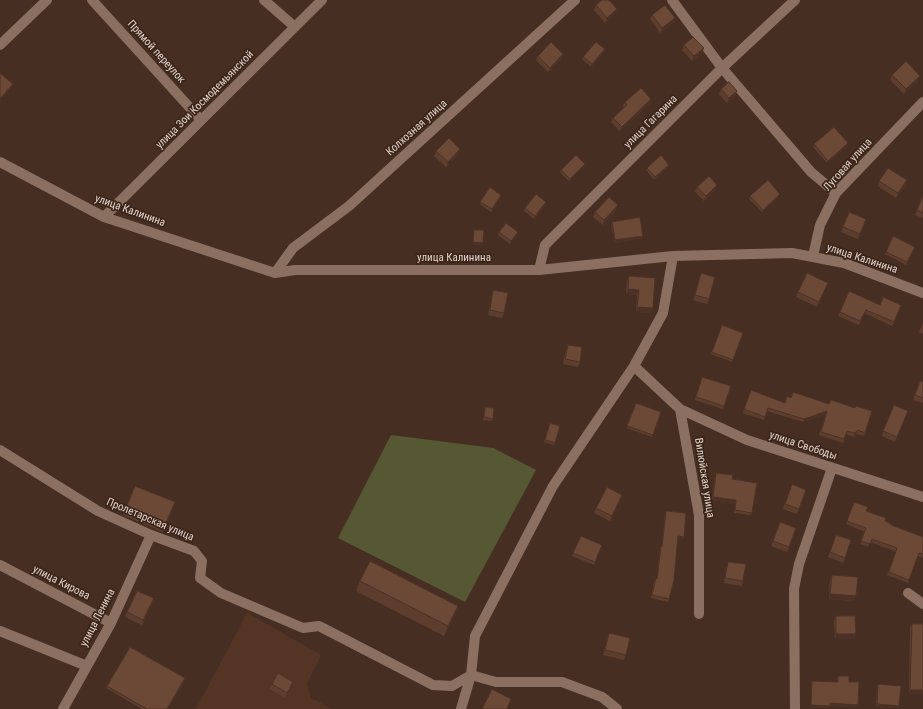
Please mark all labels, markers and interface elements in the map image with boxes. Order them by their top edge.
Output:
street label: Прямой переулок [124,18,188,86]
street label: улица Зои Космодемьянской [153,48,257,152]
street label: улица Гагарина [622,93,680,151]
street label: Колхозная улица [384,97,450,159]
street label: Луговая улица [821,136,875,194]
street label: улица Калинина [93,192,167,230]
street label: улица Калинина [825,241,899,277]
street label: улица Калинина [417,251,491,265]
street label: улица Свободы [768,429,838,463]
street label: Вилюйская улица [691,437,717,519]
street label: Пролетарская улица [104,496,196,544]
street label: улица Кирова [30,563,92,603]
street label: улица Ленина [78,587,118,649]

